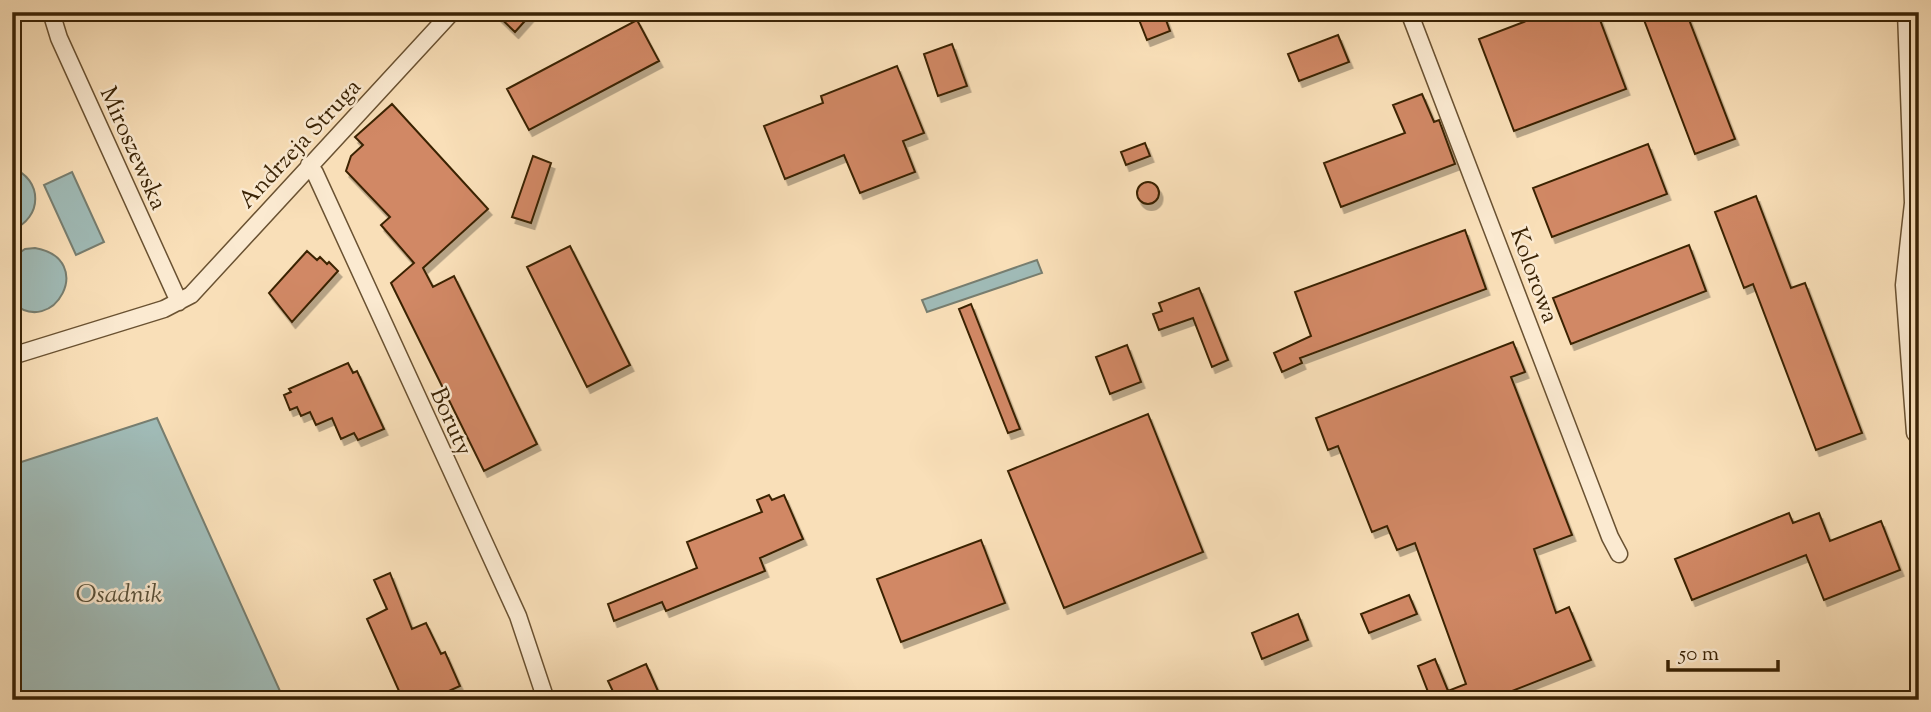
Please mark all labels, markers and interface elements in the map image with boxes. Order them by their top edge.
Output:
street label: Andrzeja Struga [231,72,370,217]
street label: Miroszewska [90,82,174,216]
street label: Kolorowa [1500,223,1566,328]
street label: Boruty [420,382,480,461]
water label: Osadnik [76,577,163,614]
scale bar [1668,628,1779,672]
text: 50 m [1678,640,1719,670]

